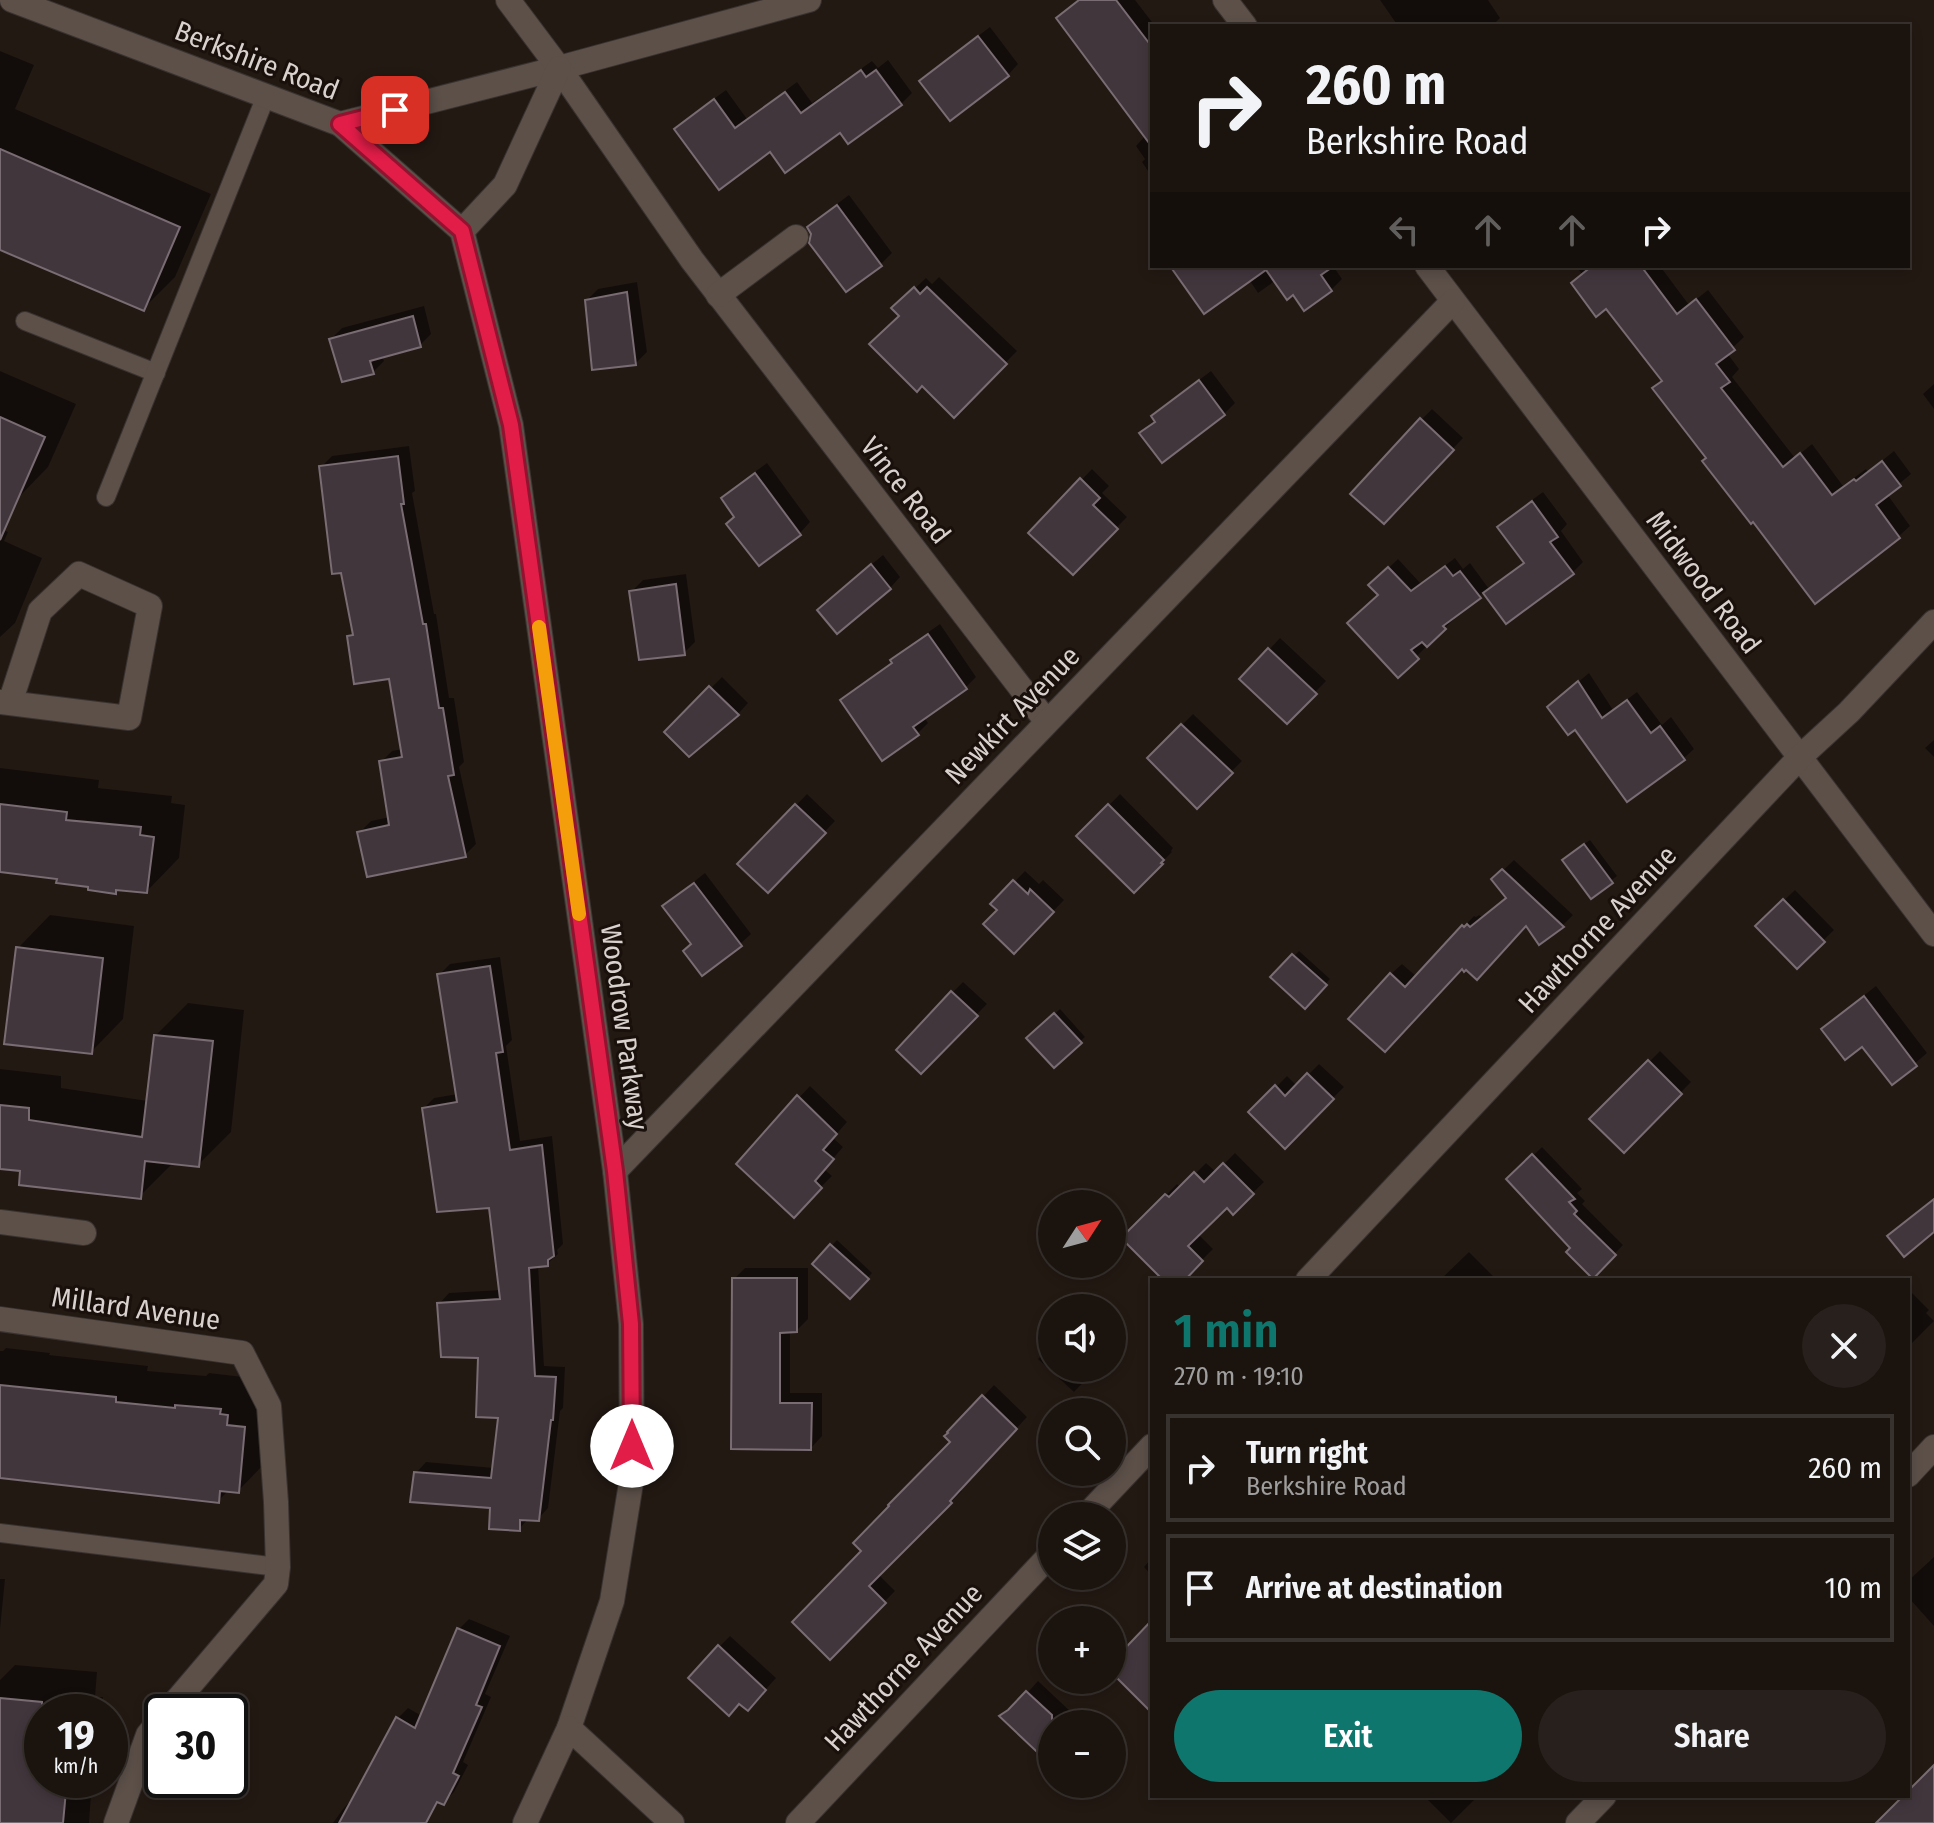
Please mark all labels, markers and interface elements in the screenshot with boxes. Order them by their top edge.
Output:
street label: Berkshire Road [170,14,344,107]
text: 260 m [1306,52,1446,119]
icon: right [1174,56,1278,160]
pin [361,76,429,144]
icon: arrive [373,88,417,132]
text: Berkshire Road [1306,120,1528,164]
icon: left [1382,208,1426,252]
icon: ahead [1466,208,1510,252]
icon: ahead [1550,208,1594,252]
icon: right [1634,208,1678,252]
street label: Vince Road [854,431,957,550]
street label: Midwood Road [1639,505,1768,660]
street label: Newkirt Avenue [938,640,1086,791]
street label: Hawthorne Avenue [1511,839,1683,1020]
street label: Woodrow Parkway [594,922,655,1133]
north arrow [1038,1190,1126,1278]
map controls [1038,1190,1126,1798]
street label: Millard Avenue [49,1280,222,1337]
button: sound [1038,1294,1126,1382]
text: 1 min [1174,1302,1279,1360]
button: close [1802,1304,1886,1388]
text: 270 m · 19:10 [1174,1361,1304,1392]
button: search [1038,1398,1126,1486]
position arrow [590,1404,674,1488]
text: Turn right [1246,1435,1368,1471]
icon: right [1178,1446,1222,1490]
text: 260 m [1808,1450,1882,1486]
text: Berkshire Road [1246,1471,1407,1502]
button: layers [1038,1502,1126,1590]
icon: arrive [1178,1566,1222,1610]
text: Arrive at destination [1246,1570,1503,1606]
text: 10 m [1825,1570,1882,1606]
street label: Hawthorne Avenue [817,1577,989,1758]
button: + [1038,1606,1126,1694]
button: Exit [1174,1690,1522,1782]
button: Share [1538,1690,1886,1782]
speed limit sign: 30 [144,1694,248,1798]
button: − [1038,1710,1126,1798]
text: 19 [57,1712,95,1760]
text: km/h [54,1754,98,1778]

